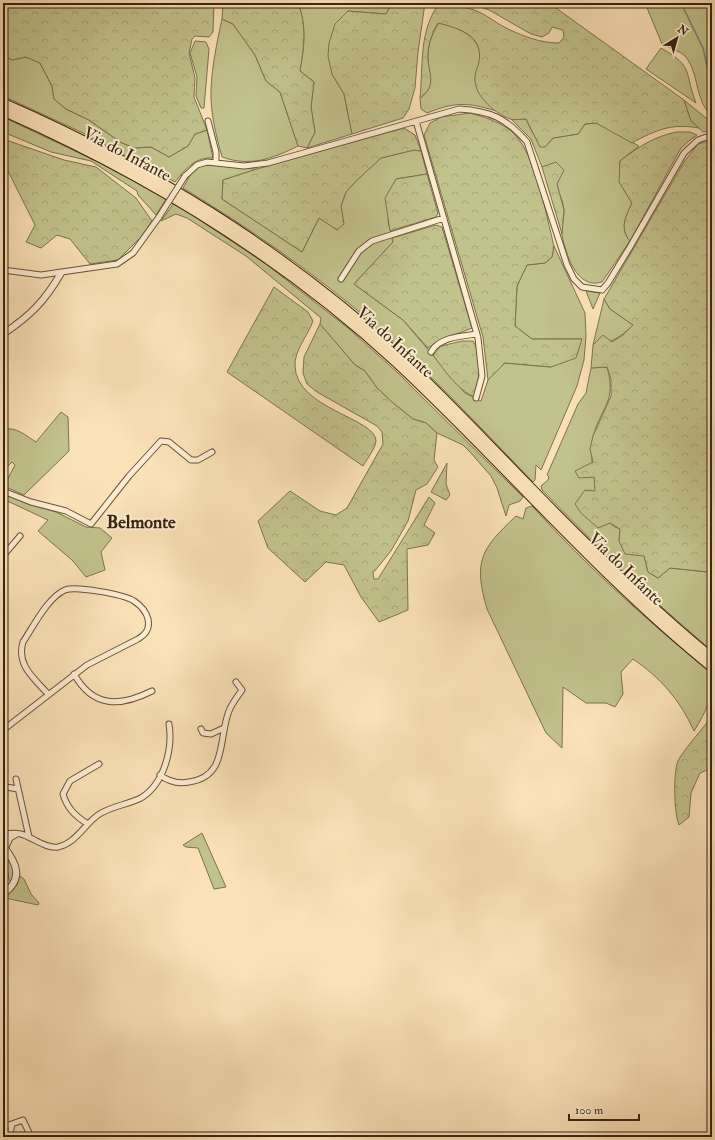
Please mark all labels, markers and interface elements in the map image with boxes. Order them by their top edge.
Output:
north arrow [657,18,697,58]
text: N [674,22,691,39]
street label: Via do Infante [79,122,175,186]
street label: Via do Infante [352,302,438,382]
district label: Belmonte [106,511,176,534]
street label: Via do Infante [584,528,668,610]
scale bar [569,1096,639,1122]
text: 100 m [575,1103,604,1118]

